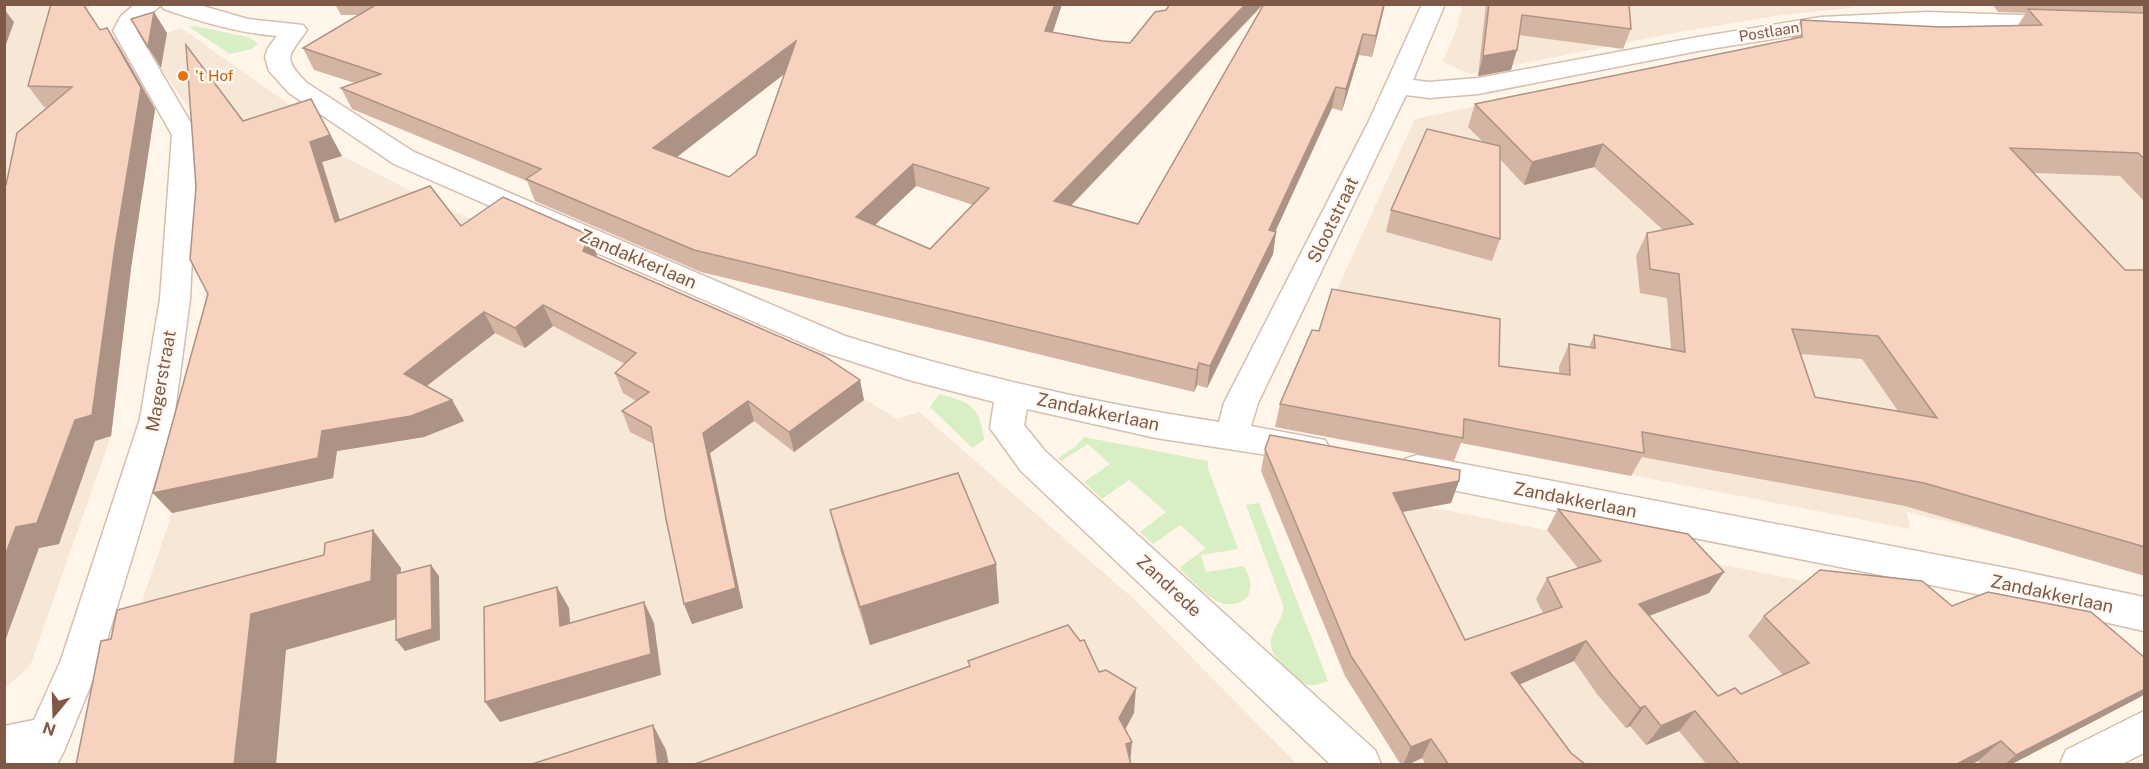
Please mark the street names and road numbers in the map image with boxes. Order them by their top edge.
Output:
street label: Postlaan [1738,18,1800,45]
street label: Slootstraat [1303,173,1362,266]
street label: Zandakkerlaan [576,224,700,293]
street label: Magerstraat [141,328,180,433]
street label: Zandakkerlaan [1035,388,1162,435]
street label: Zandakkerlaan [1512,477,1639,522]
street label: Zandrede [1133,550,1206,621]
street label: Zandakkerlaan [1989,570,2116,617]

